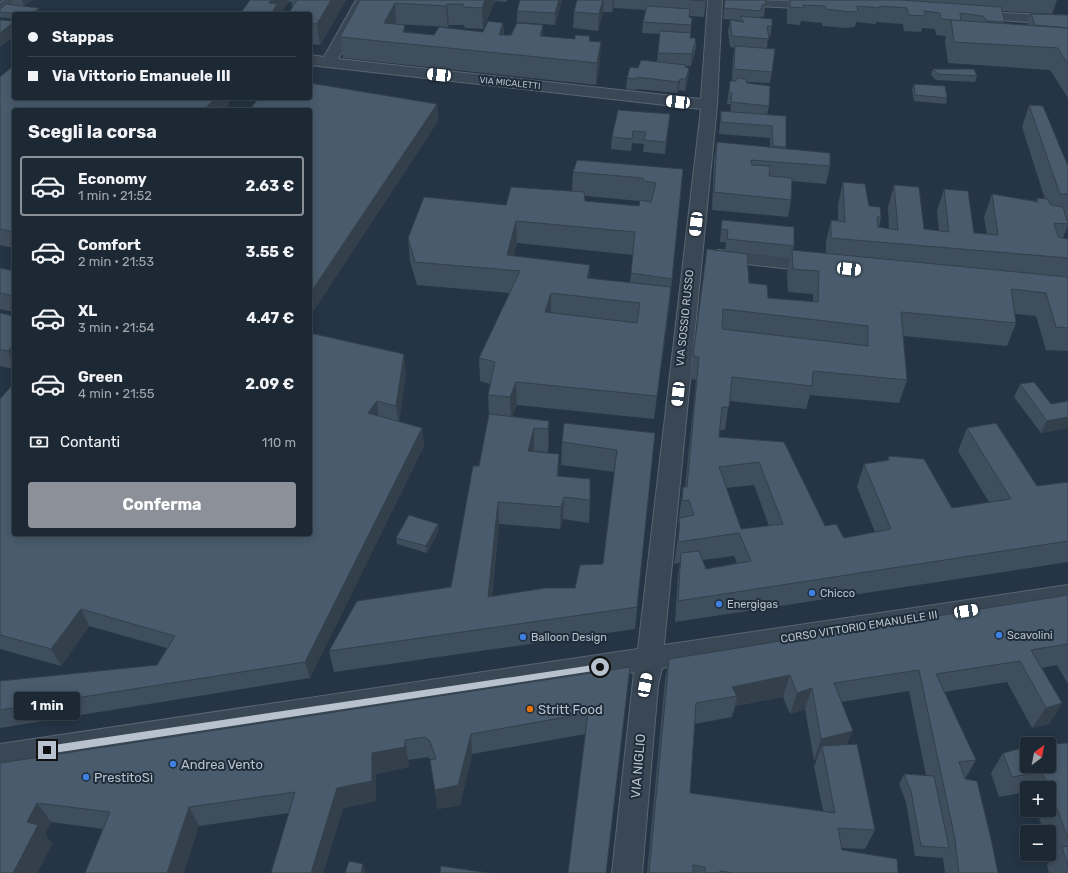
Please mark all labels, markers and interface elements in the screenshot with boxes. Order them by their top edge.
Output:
text: Stappas [52,28,114,46]
text: Via Vittorio Emanuele III [52,67,231,85]
car [426,68,452,82]
street label: VIA MICALETTI [479,75,541,91]
car [665,95,691,109]
text: Scegli la corsa [28,121,157,143]
icon: car [30,168,66,204]
text: Economy [78,170,147,188]
text: 2.63 € [245,177,294,195]
text: 1 min · 21:52 [78,188,152,203]
car [689,211,703,237]
icon: car [30,234,66,270]
text: Comfort [78,236,141,254]
text: 3.55 € [246,243,294,261]
text: 2 min · 21:53 [78,254,154,269]
car [836,262,862,276]
street label: VIA SOSSIO RUSSO [673,269,697,367]
icon: car [30,300,66,336]
text: XL [78,302,97,320]
text: 4.47 € [246,309,294,327]
text: 3 min · 21:54 [78,320,155,335]
icon: car [30,366,66,402]
text: Green [78,368,123,386]
text: 2.09 € [245,375,294,393]
car [671,381,685,407]
text: 4 min · 21:55 [78,386,154,401]
icon: cash [28,431,50,453]
text: Contanti [60,433,120,451]
text: 110 m [262,435,296,450]
button: Conferma [28,482,296,528]
place label: Chicco [820,587,855,600]
marker: Chicco [807,588,817,598]
place label: Energigas [727,598,778,611]
marker: Energigas [714,599,724,609]
car [953,603,979,619]
street label: CORSO VITTORIO EMANUELE III [780,608,938,646]
place label: Scavolini [1007,629,1053,642]
marker: Scavolini [994,630,1004,640]
place label: Balloon Design [531,631,607,644]
marker: Balloon Design [518,632,528,642]
route start [591,658,609,676]
car [637,672,653,698]
callout: 1 min [14,692,80,720]
text: 1 min [30,698,64,713]
place label: Stritt Food [538,702,603,717]
marker: Stritt Food [525,704,535,714]
street label: VIA NIGLIO [628,733,648,799]
north arrow [1020,737,1056,773]
map controls [1020,737,1056,861]
route end [38,741,56,759]
place label: Andrea Vento [181,757,263,772]
marker: Andrea Vento [168,759,178,769]
place label: PrestitoSì [94,770,153,785]
marker: PrestitoSì [81,772,91,782]
button: + [1020,781,1056,817]
button: − [1020,825,1056,861]

